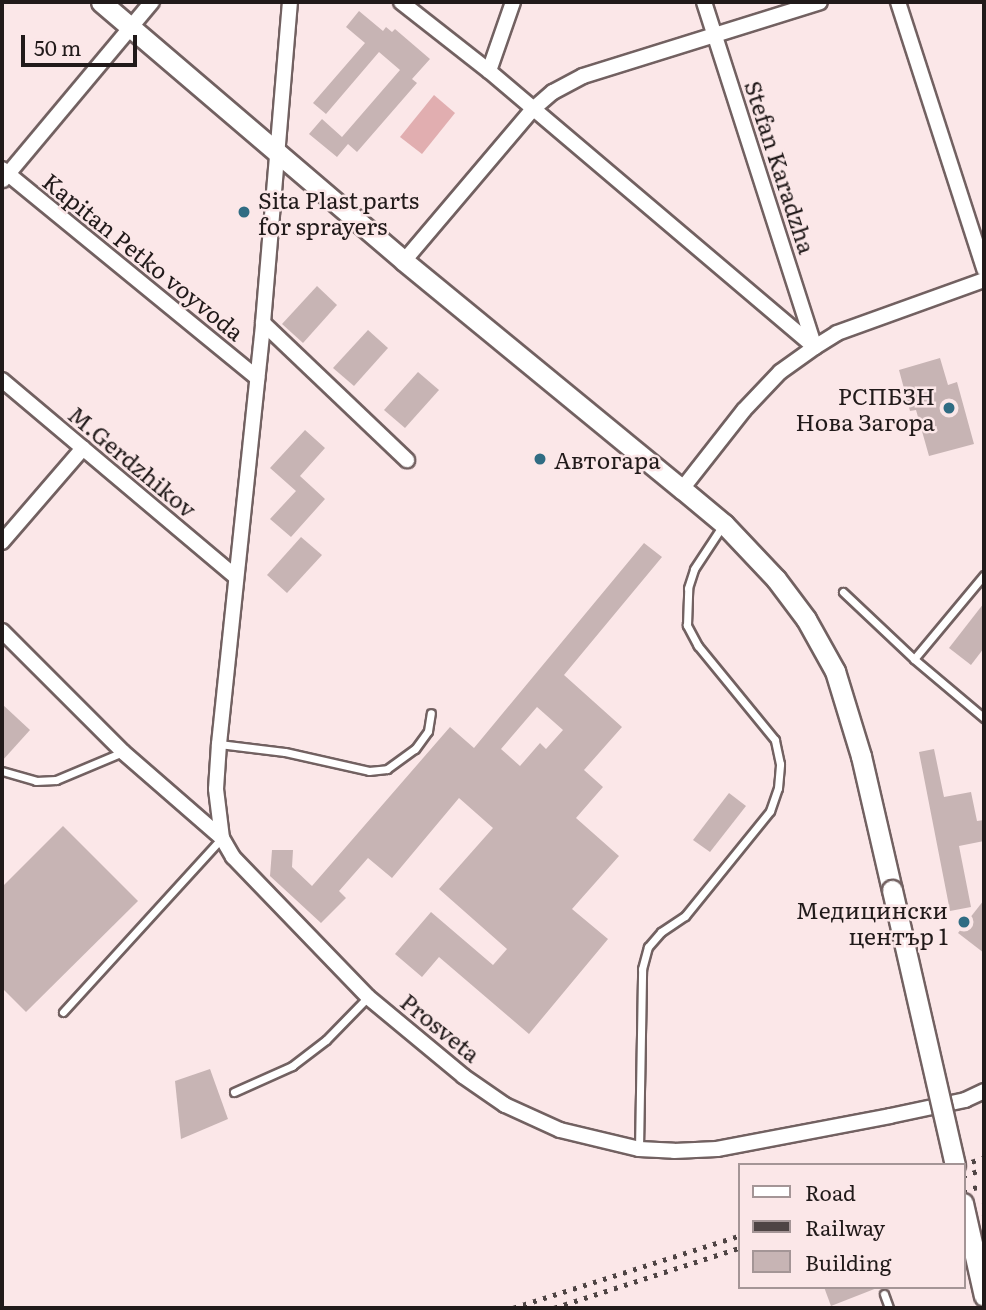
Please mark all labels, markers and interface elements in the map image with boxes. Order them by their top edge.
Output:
scale bar [24,21,140,65]
text: 50 m [34,31,81,62]
street label: Stefan Karadzha [740,77,822,257]
street label: Kapitan Petko voyvoda [38,166,250,346]
place label: Sita Plast parts for sprayers [258,185,419,239]
marker: Sita Plast parts for sprayers [236,204,252,220]
place label: РСПБЗН Нова Загора [796,381,935,435]
street label: M.Gerdzhikov [63,400,203,522]
marker: РСПБЗН Нова Загора [941,400,957,416]
place label: Автогара [554,445,661,473]
marker: Автогара [532,451,548,467]
place label: Медицински център 1 [796,895,948,949]
marker: Медицински център 1 [954,912,974,932]
street label: Prosveta [396,987,486,1067]
legend [738,1163,965,1289]
text: Road [805,1176,856,1207]
text: Railway [805,1211,885,1242]
text: Building [805,1246,891,1277]

